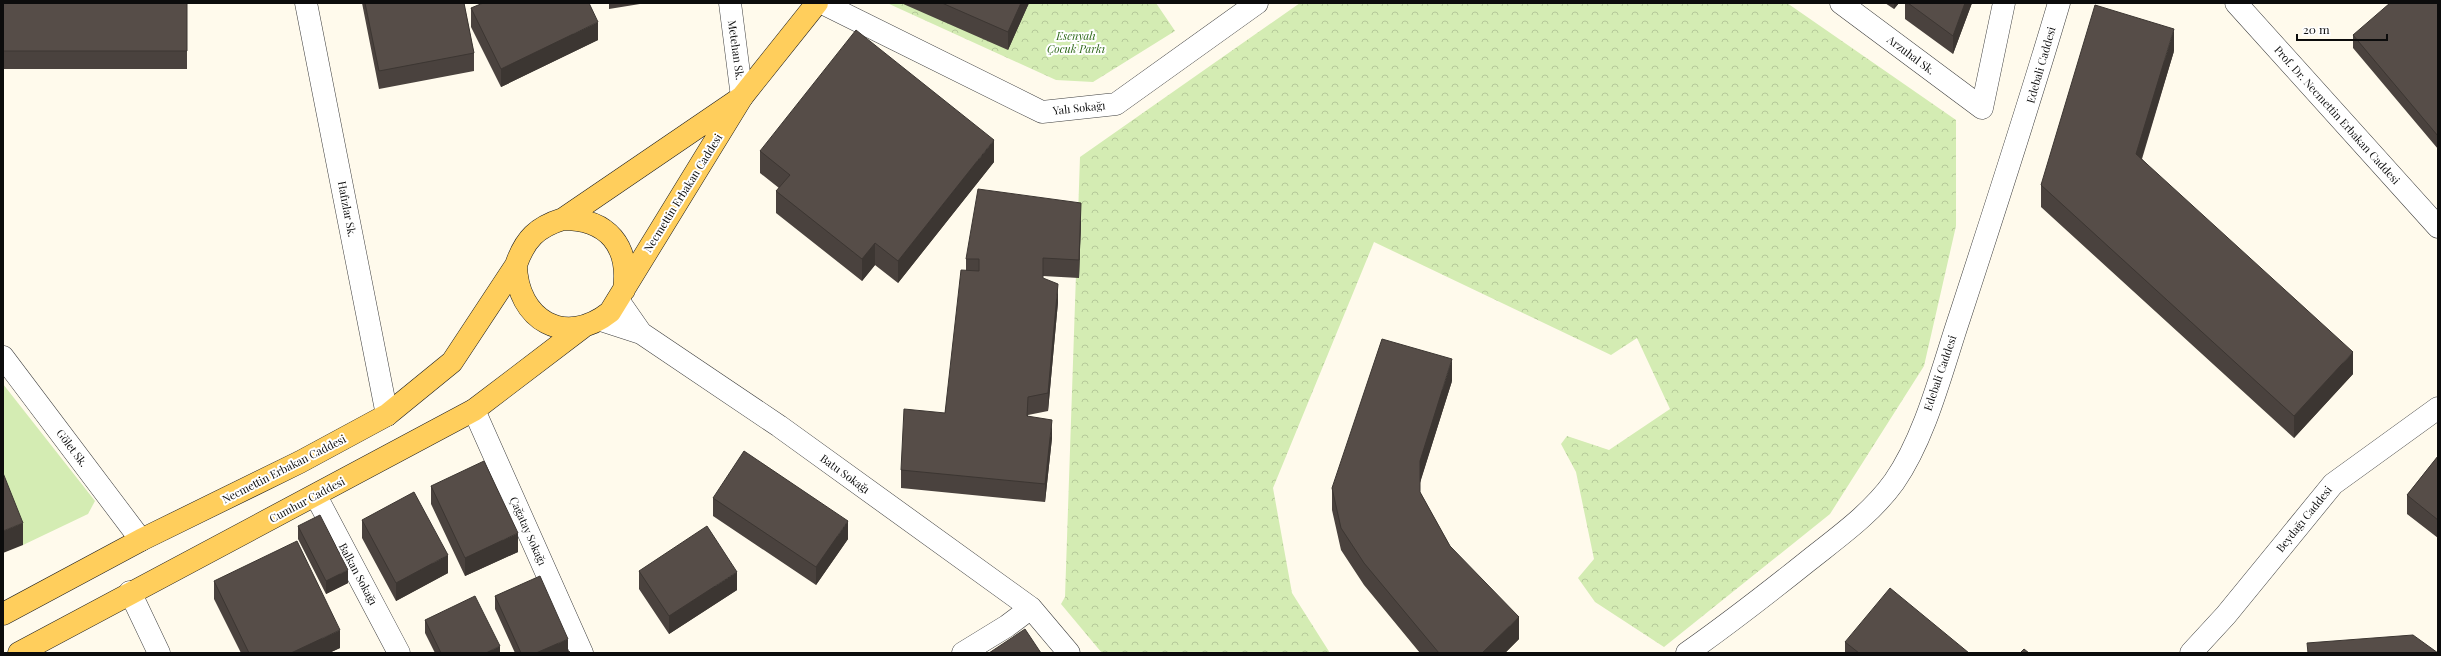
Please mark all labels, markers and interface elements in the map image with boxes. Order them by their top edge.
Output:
scale bar [2297,16,2387,42]
street label: Metehan Sk. [725,19,748,81]
text: 20 m [2303,21,2330,37]
street label: Edebali Caddesi [2022,25,2059,105]
park label: Esenyalı Çocuk Parkı [1047,28,1105,56]
street label: Arzuhal Sk. [1884,31,1938,78]
street label: Prof. Dr. Necmettin Erbakan Caddesi [2271,42,2404,187]
street label: Yalı Sokağı [1051,97,1106,118]
street label: Necmettin Erbakan Caddesi [640,131,725,255]
street label: Hafızlar Sk. [335,180,360,238]
street label: Edebali Caddesi [1920,333,1959,413]
street label: Gölet Sk. [53,426,92,470]
street label: Necmettin Erbakan Caddesi [219,431,348,506]
street label: Batu Sokağı [818,451,873,497]
street label: Cumhur Caddesi [266,473,347,526]
street label: Beydağı Caddesi [2272,483,2335,555]
street label: Çağatay Sokağı [507,494,550,568]
street label: Balkan Sokağı [336,540,381,608]

